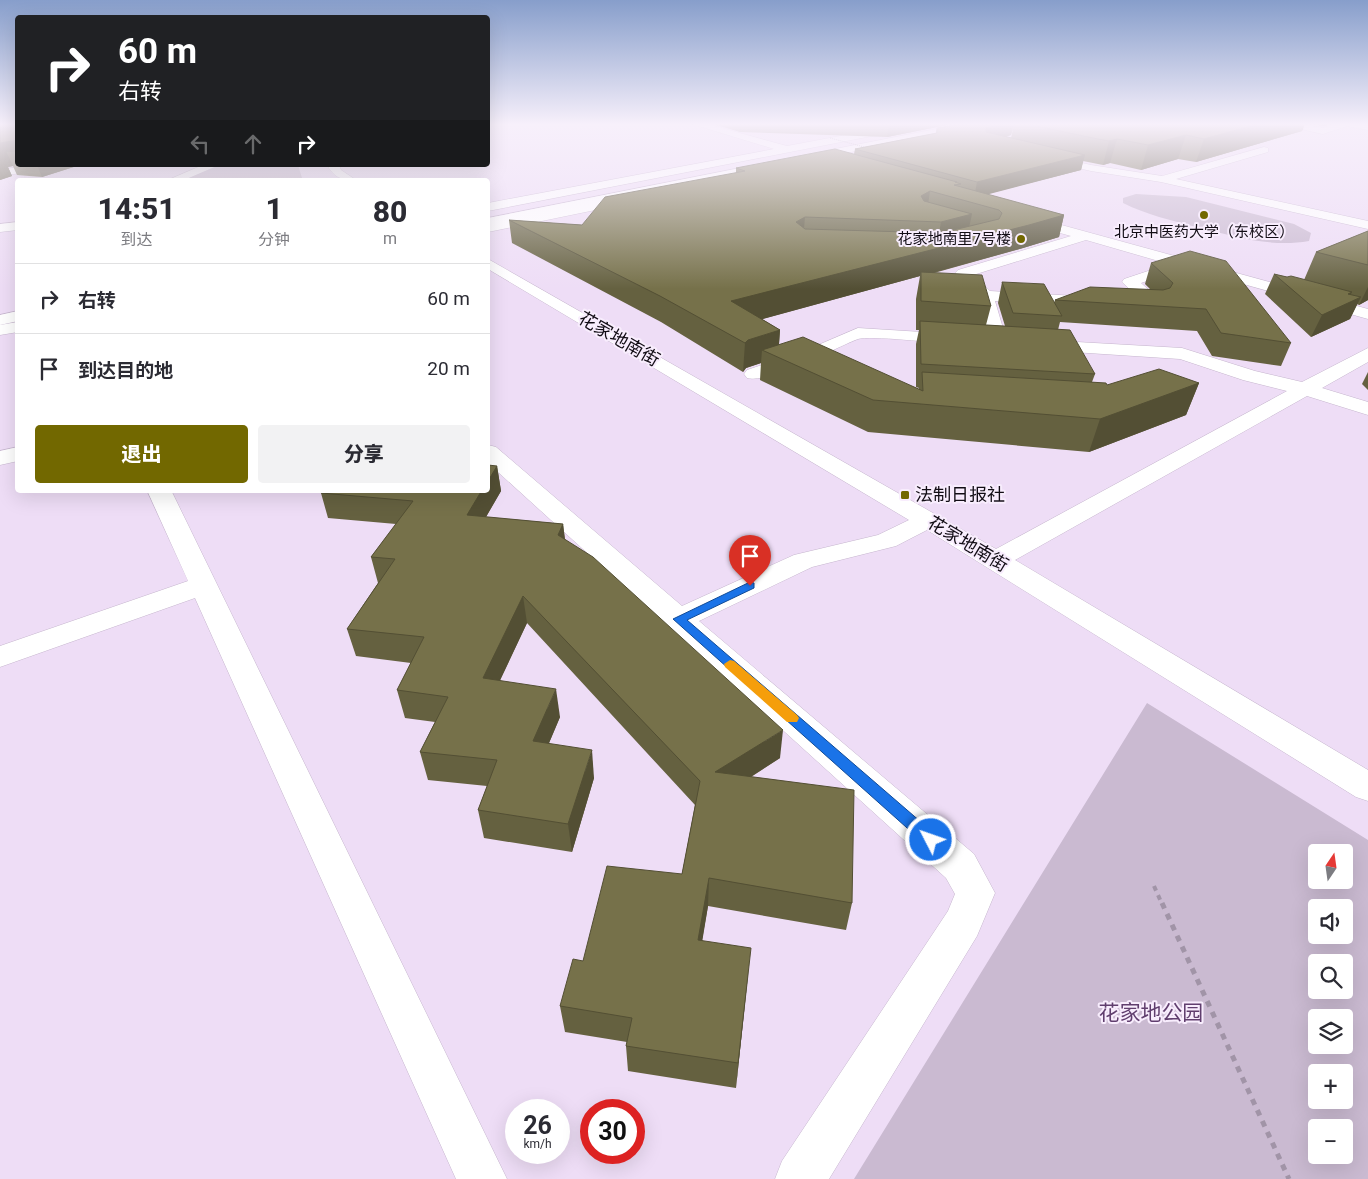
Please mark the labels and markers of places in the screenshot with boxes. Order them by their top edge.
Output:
marker: 北京中医药大学（东校区） [1198,209,1210,221]
place label: 北京中医药大学（东校区） [1114,223,1294,241]
place label: 花家地南里7号楼 [898,230,1011,248]
marker: 花家地南里7号楼 [1015,233,1027,245]
place label: 法制日报社 [915,484,1005,505]
marker: 法制日报社 [899,489,911,501]
pin [729,535,771,586]

